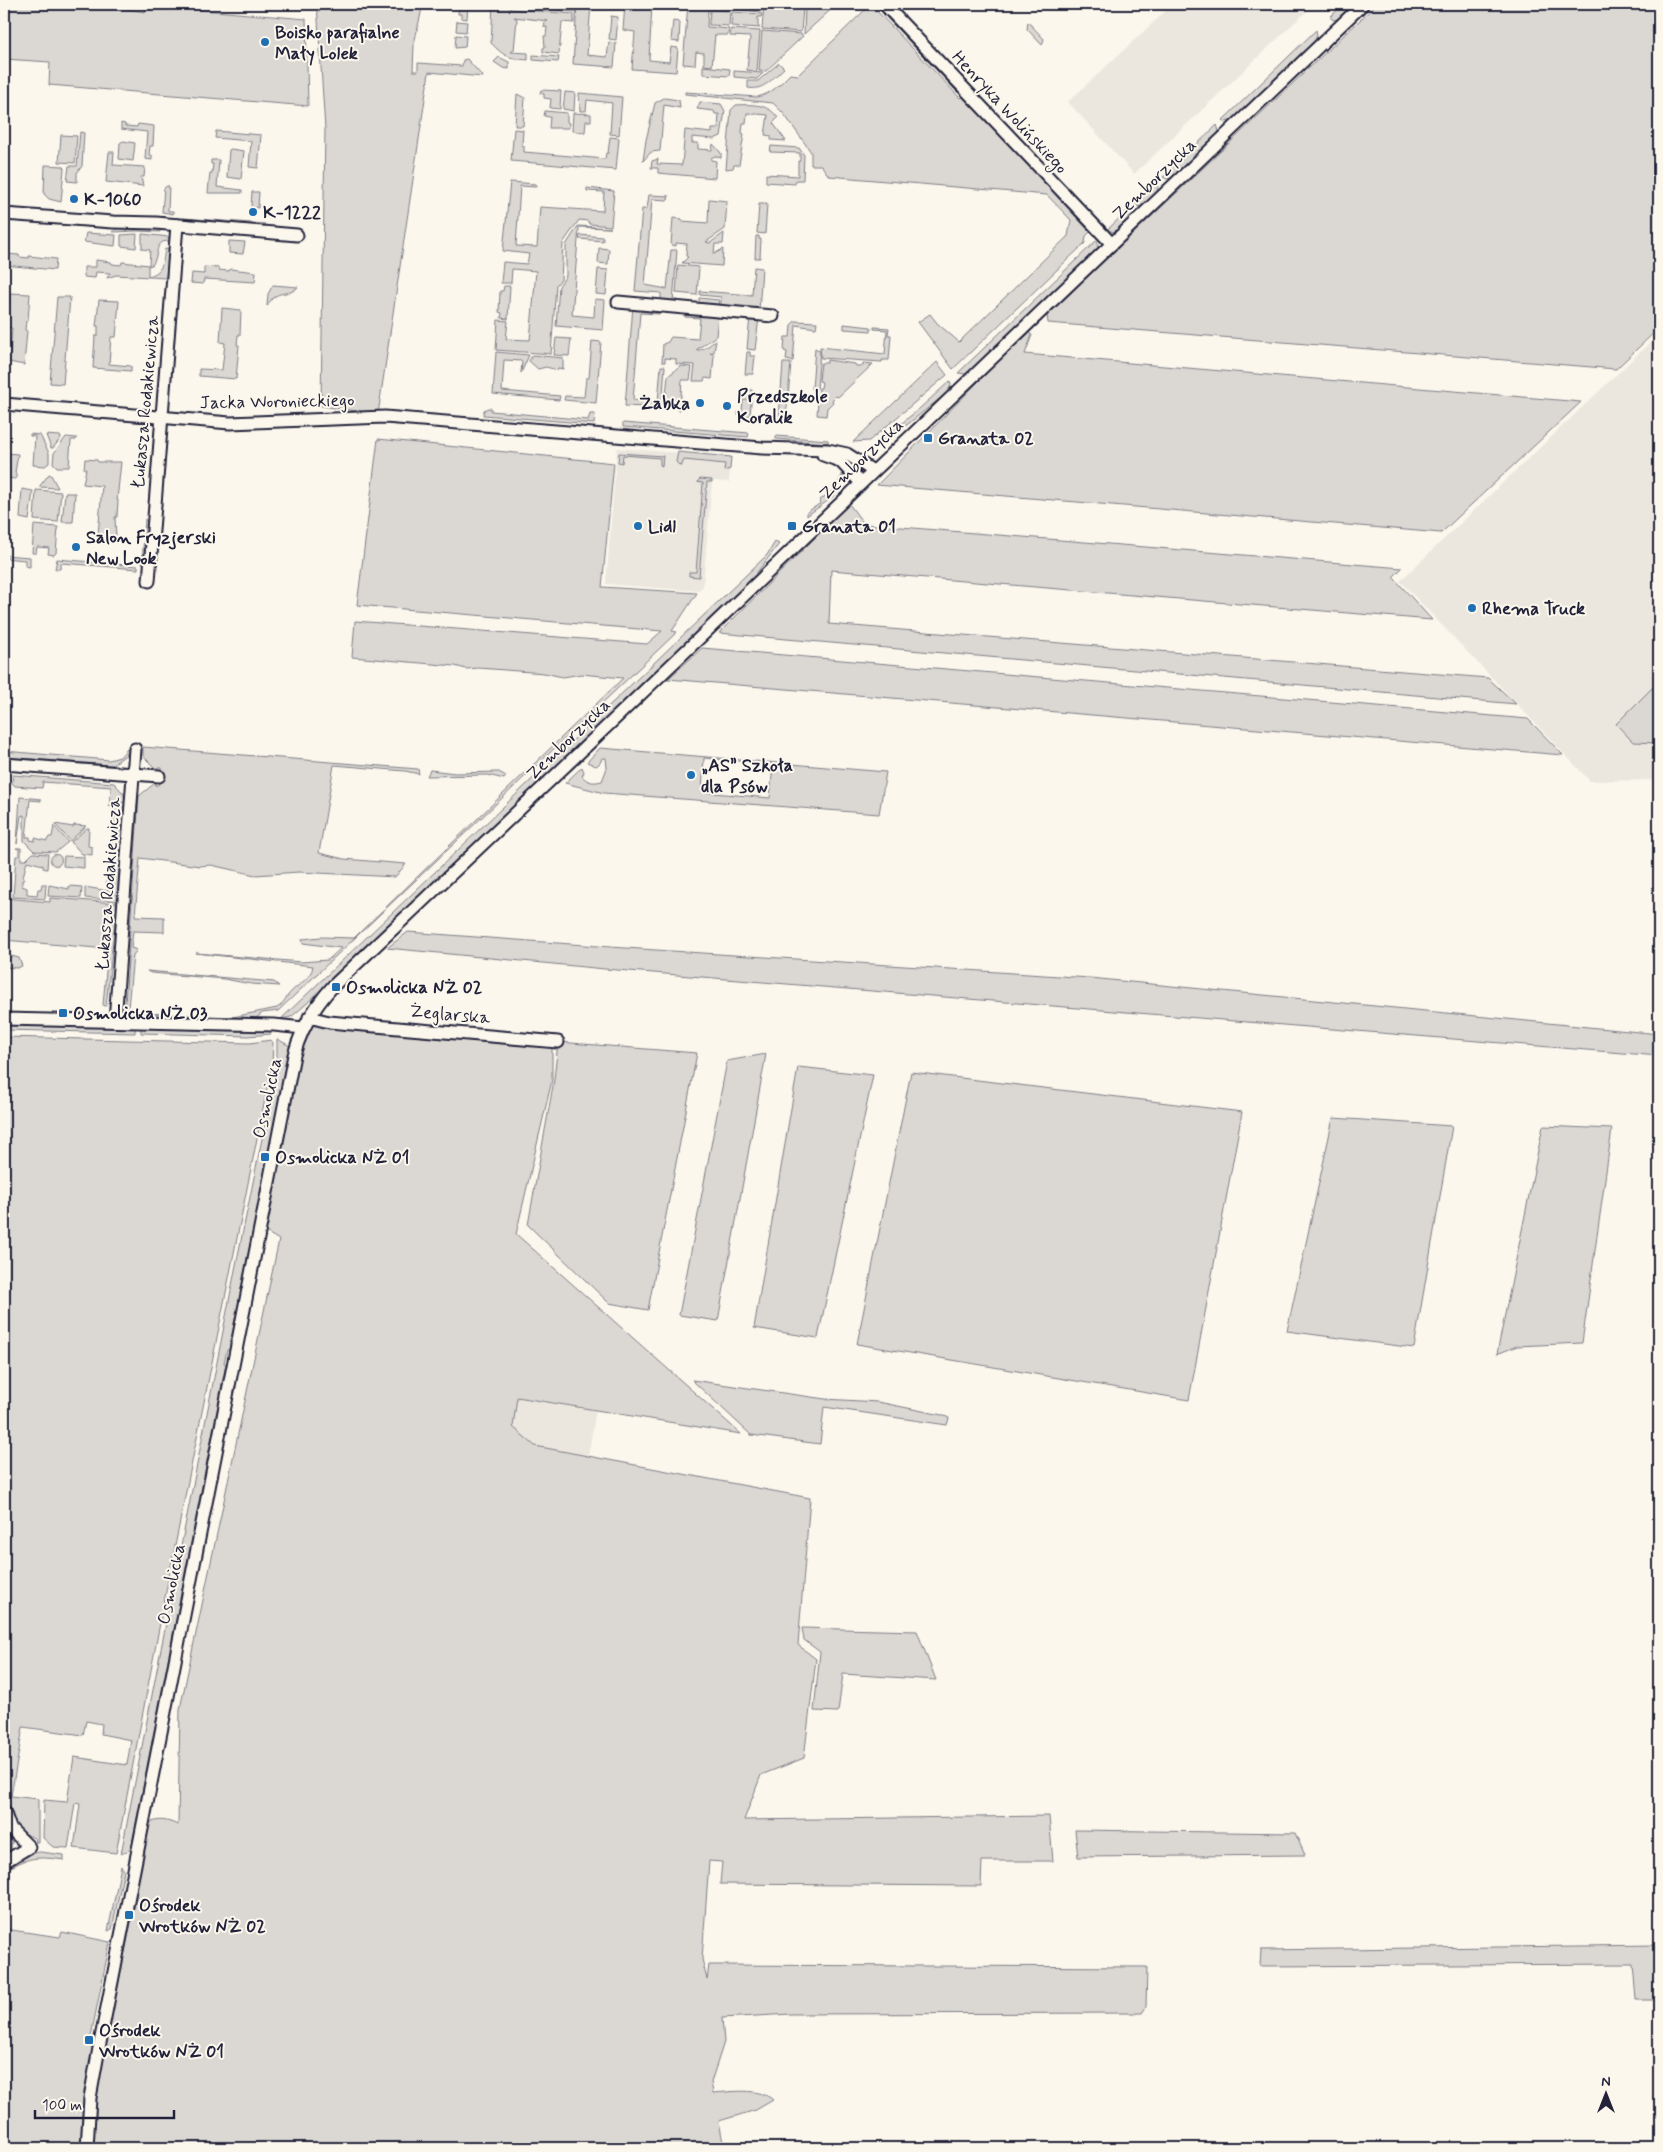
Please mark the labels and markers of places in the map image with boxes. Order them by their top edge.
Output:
place label: Boisko parafialne Mały Lolek [275,21,400,66]
marker: Boisko parafialne Mały Lolek [259,36,271,48]
place label: K-1060 [84,188,142,212]
marker: K-1060 [68,193,80,205]
place label: K-1222 [263,201,321,225]
marker: K-1222 [247,206,259,218]
place label: Przedszkole Koralik [737,385,828,430]
place label: Żabka [639,392,690,416]
marker: Żabka [694,397,706,409]
marker: Przedszkole Koralik [721,400,733,412]
place label: Granata 02 [938,427,1034,451]
marker: Granata 02 [922,432,934,444]
place label: Lidl [648,515,676,539]
place label: Granata 01 [802,515,896,539]
marker: Lidl [632,520,644,532]
marker: Granata 01 [786,520,798,532]
place label: Salon Fryzjerski New Look [86,526,216,571]
marker: Salon Fryzjerski New Look [70,541,82,553]
place label: Rhema Truck [1482,597,1585,621]
marker: Rhema Truck [1466,602,1478,614]
place label: „AS” Szkoła dla Psów [701,754,793,799]
marker: „AS” Szkoła dla Psów [685,769,697,781]
place label: Osmolicka NŻ 02 [346,976,482,1000]
marker: Osmolicka NŻ 02 [330,981,342,993]
place label: Osmolicka NŻ 03 [73,1002,208,1026]
marker: Osmolicka NŻ 03 [57,1007,69,1019]
place label: Osmolicka NŻ 01 [275,1146,410,1170]
marker: Osmolicka NŻ 01 [259,1151,271,1163]
place label: Ośrodek Wrotków NŻ 02 [138,1894,266,1939]
marker: Ośrodek Wrotków NŻ 02 [123,1909,135,1921]
place label: Ośrodek Wrotków NŻ 01 [98,2019,224,2064]
marker: Ośrodek Wrotków NŻ 01 [83,2034,95,2046]

